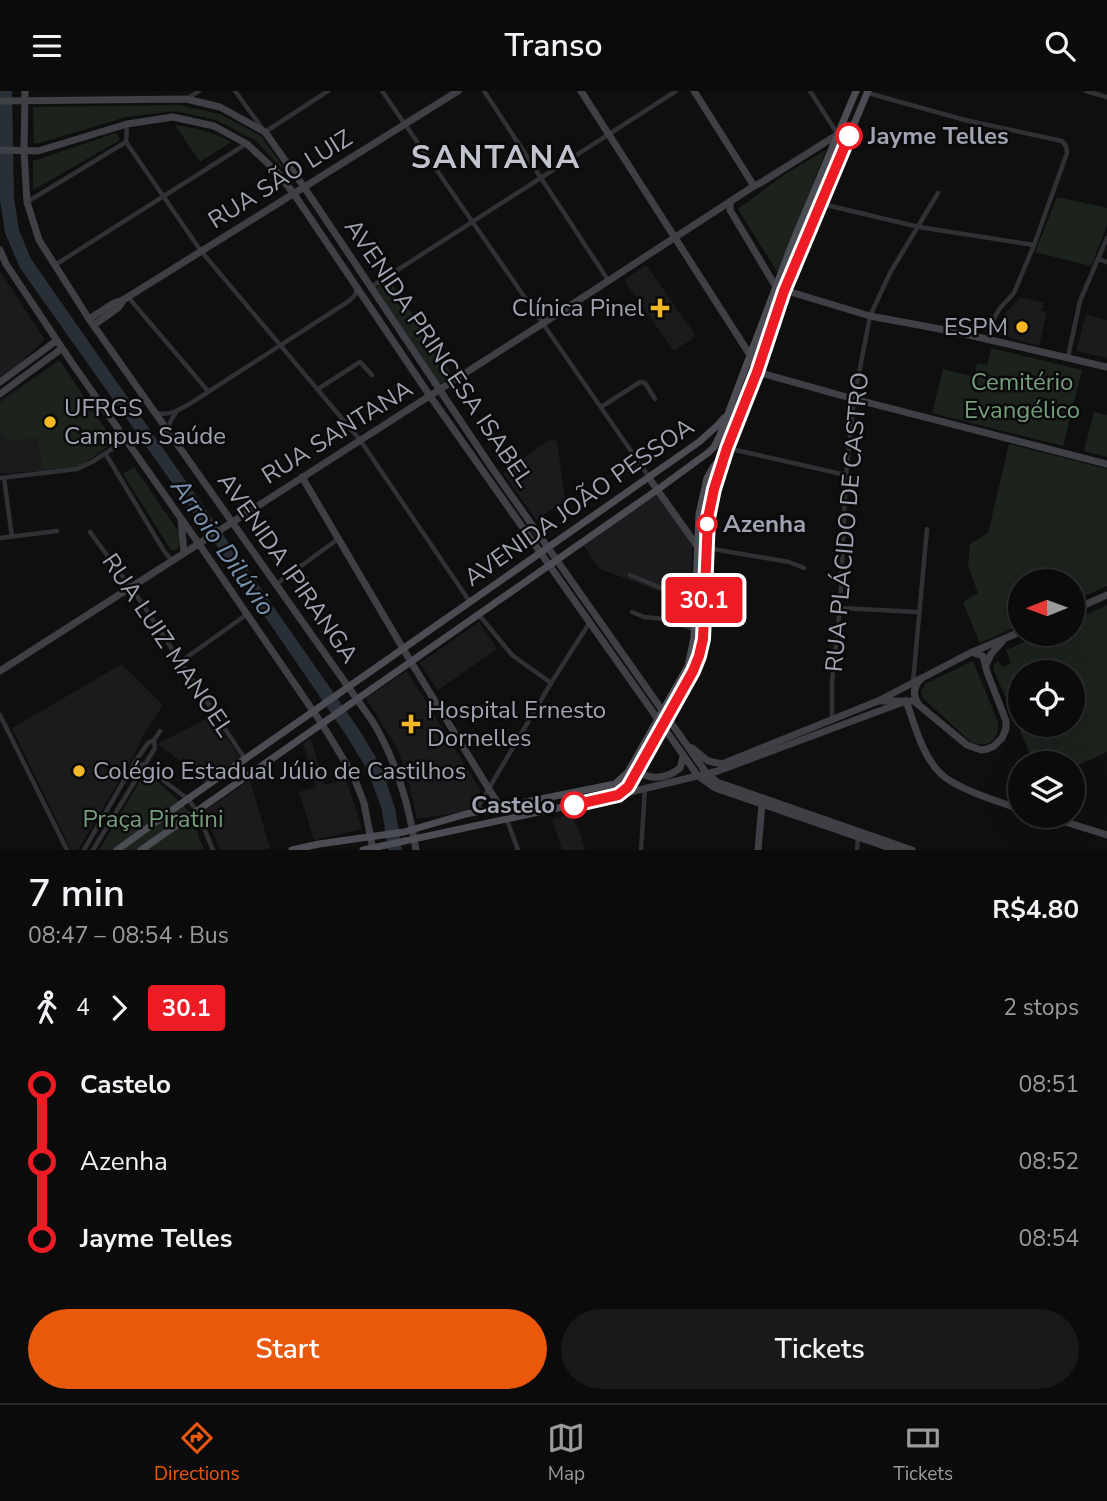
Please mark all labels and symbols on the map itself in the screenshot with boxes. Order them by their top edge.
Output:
place label: Jayme Telles [867,120,1009,152]
street label: RUA SÃO LUIZ [202,122,358,236]
marker: Jayme Telles [836,123,862,149]
district label: SANTANA [411,136,581,179]
street label: AVENIDA PRINCESA ISABEL [337,213,541,493]
place label: Clínica Pinel [512,292,644,324]
marker: Clínica Pinel [650,298,670,318]
place label: ESPM [944,311,1008,343]
marker: ESPM [1014,319,1030,335]
park label: Cemitério Evangélico [964,366,1080,426]
street label: RUA PLÁCIDO DE CASTRO [818,371,876,673]
street label: RUA SANTANA [255,372,419,491]
place label: UFRGS Campus Saúde [64,392,226,452]
street label: AVENIDA JOÃO PESSOA [458,410,701,594]
marker: UFRGS Campus Saúde [42,414,58,430]
street label: AVENIDA IPIRANGA [210,467,366,670]
water label: Arroio Dilúvio [162,470,283,623]
place label: Azenha [723,508,806,540]
marker: Azenha [697,514,717,534]
street label: RUA LUIZ MANOEL [95,547,241,743]
north arrow [1008,569,1085,646]
line badge: 30.1 [655,577,753,623]
place label: Hospital Ernesto Dornelles [427,694,606,754]
marker: Hospital Ernesto Dornelles [401,714,421,734]
place label: Colégio Estadual Júlio de Castilhos [93,755,466,787]
marker: Colégio Estadual Júlio de Castilhos [71,763,87,779]
place label: Castelo [471,789,555,821]
marker: Castelo [561,792,587,818]
park label: Praça Piratini [82,803,224,835]

